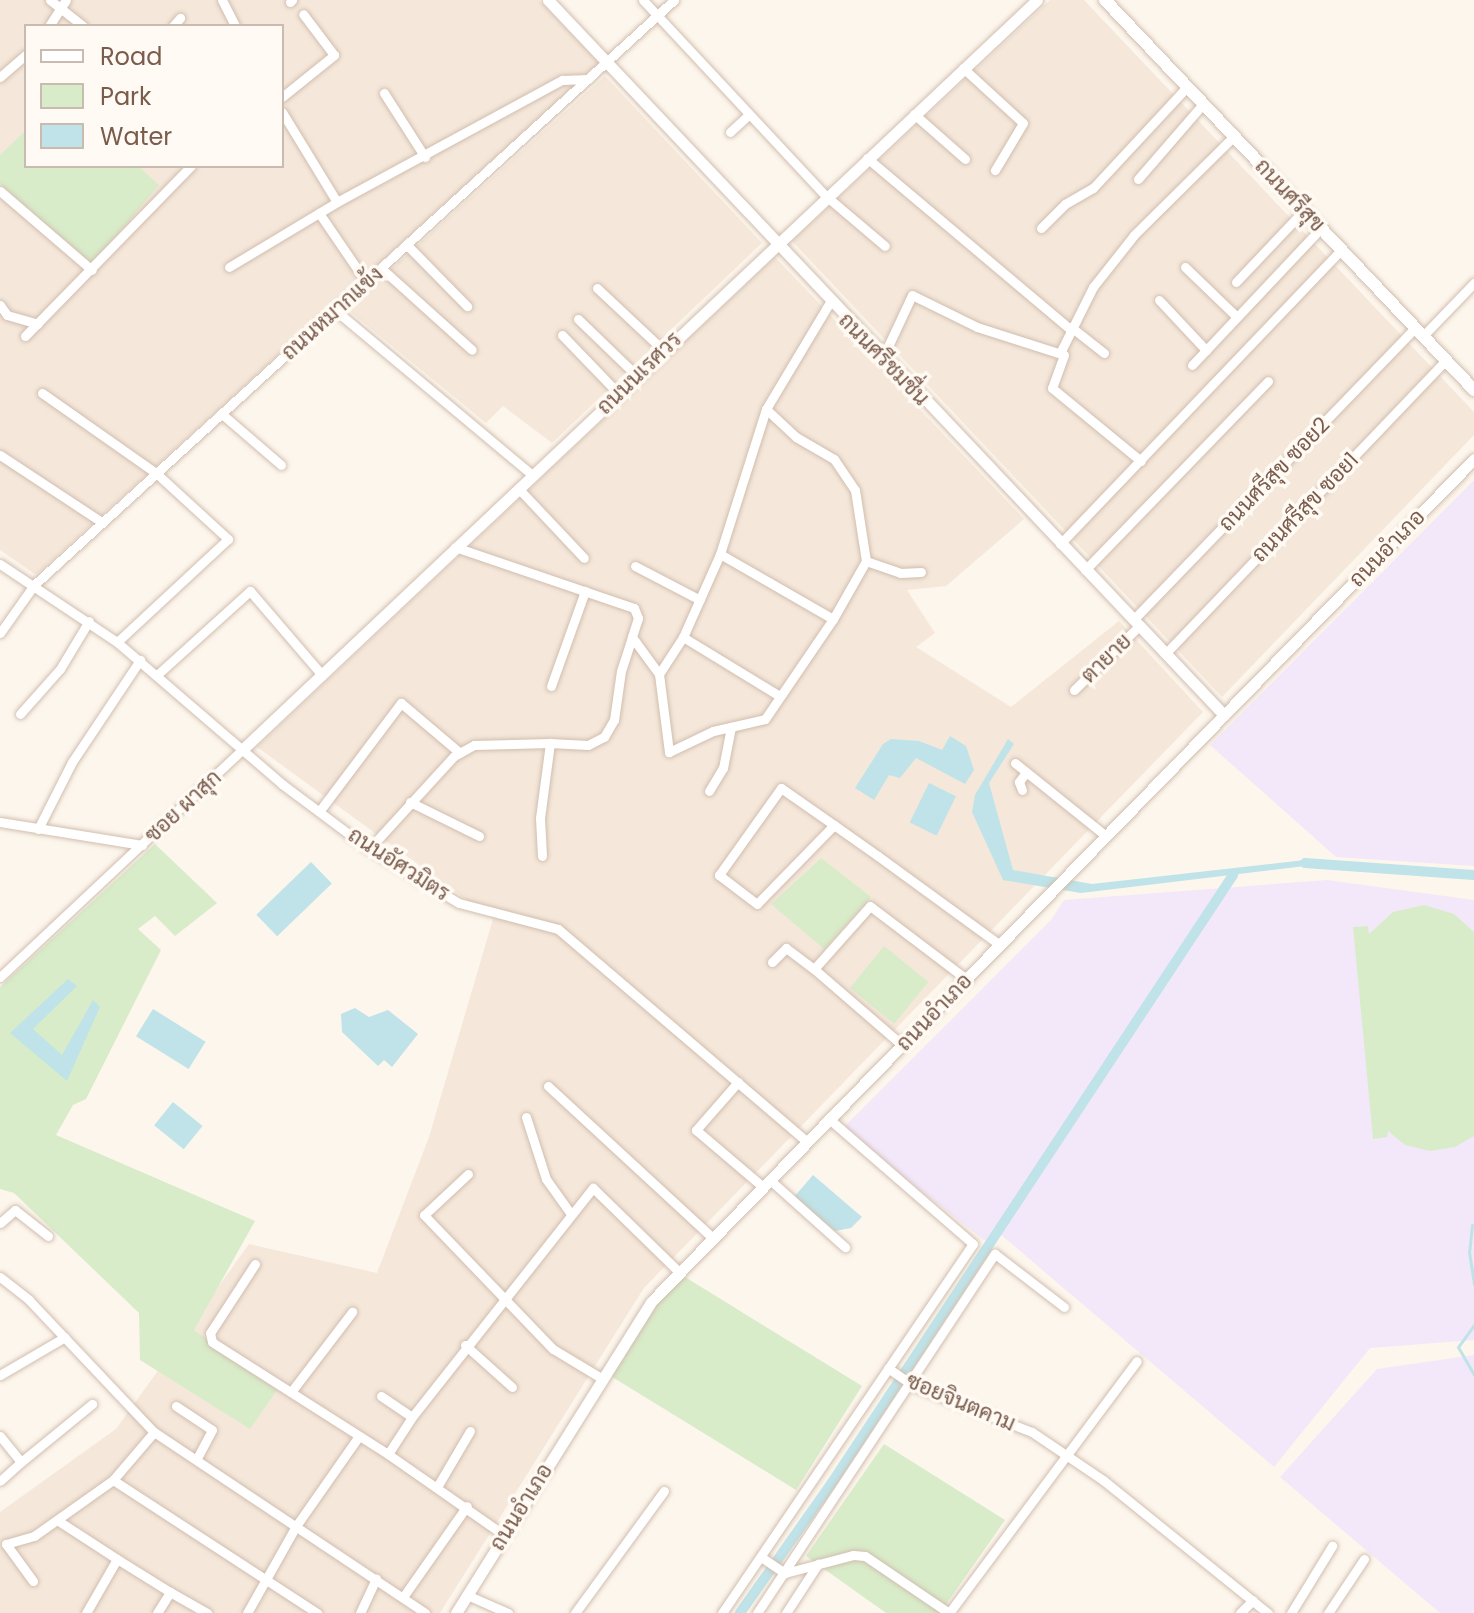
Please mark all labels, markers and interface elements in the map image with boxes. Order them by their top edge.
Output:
legend [24,24,284,168]
text: Road [100,40,162,73]
text: Park [100,80,151,113]
text: Water [100,120,172,153]
street label: ถนนศรีสุข [1249,153,1331,237]
street label: ถนนหมากแข้ง [276,261,388,365]
street label: ถนนศรีชมชื่น [833,307,935,411]
street label: ถนนนเรศวร [591,326,687,420]
street label: ถนนศรีสุข ซอย2 [1213,412,1335,536]
street label: ถนนศรีสุข ซอย1 [1246,447,1364,567]
street label: ถนนอำเภอ [1344,504,1430,592]
street label: ตายาย [1075,628,1137,688]
street label: ซอย ผาสุก [139,764,227,848]
street label: ถนนอัศวมิตร [343,821,455,907]
street label: ถนนอำเภอ [891,968,977,1056]
street label: ซอยจินตคาม [902,1367,1020,1437]
street label: ถนนอำเภอ [484,1459,558,1555]

